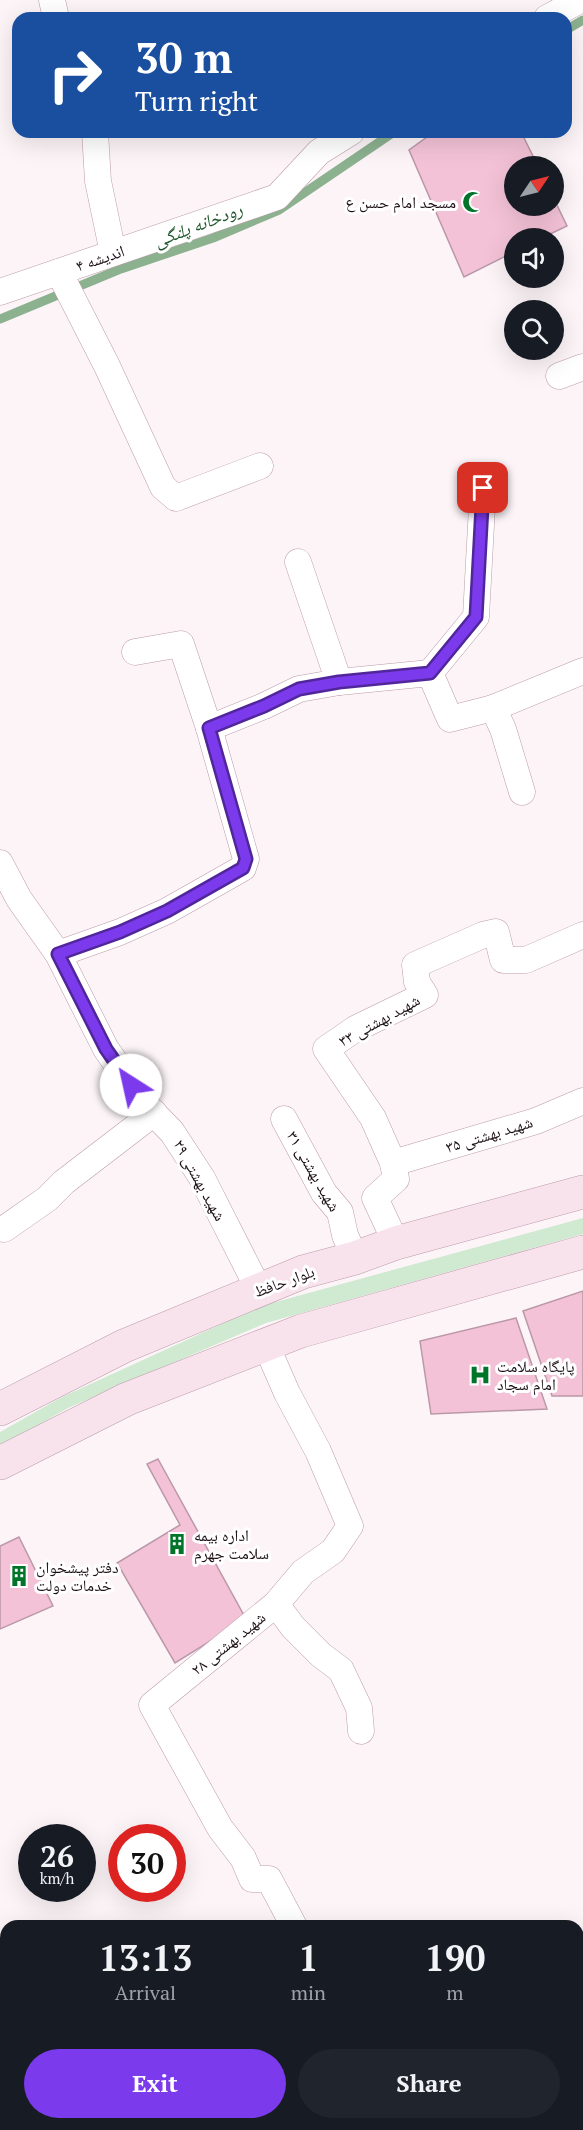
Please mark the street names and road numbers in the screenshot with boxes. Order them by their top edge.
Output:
street label: اندیشه ۴ [73,239,127,277]
street label: شهید بهشتی ۳۳ [334,989,424,1051]
street label: شهید بهشتی ۳۵ [443,1110,535,1158]
street label: شهید بهشتی ۳۱ [282,1127,346,1215]
street label: شهید بهشتی ۲۹ [169,1135,231,1225]
street label: بلوار حافظ [251,1260,317,1302]
street label: شهید بهشتی ۲۸ [186,1606,270,1680]

